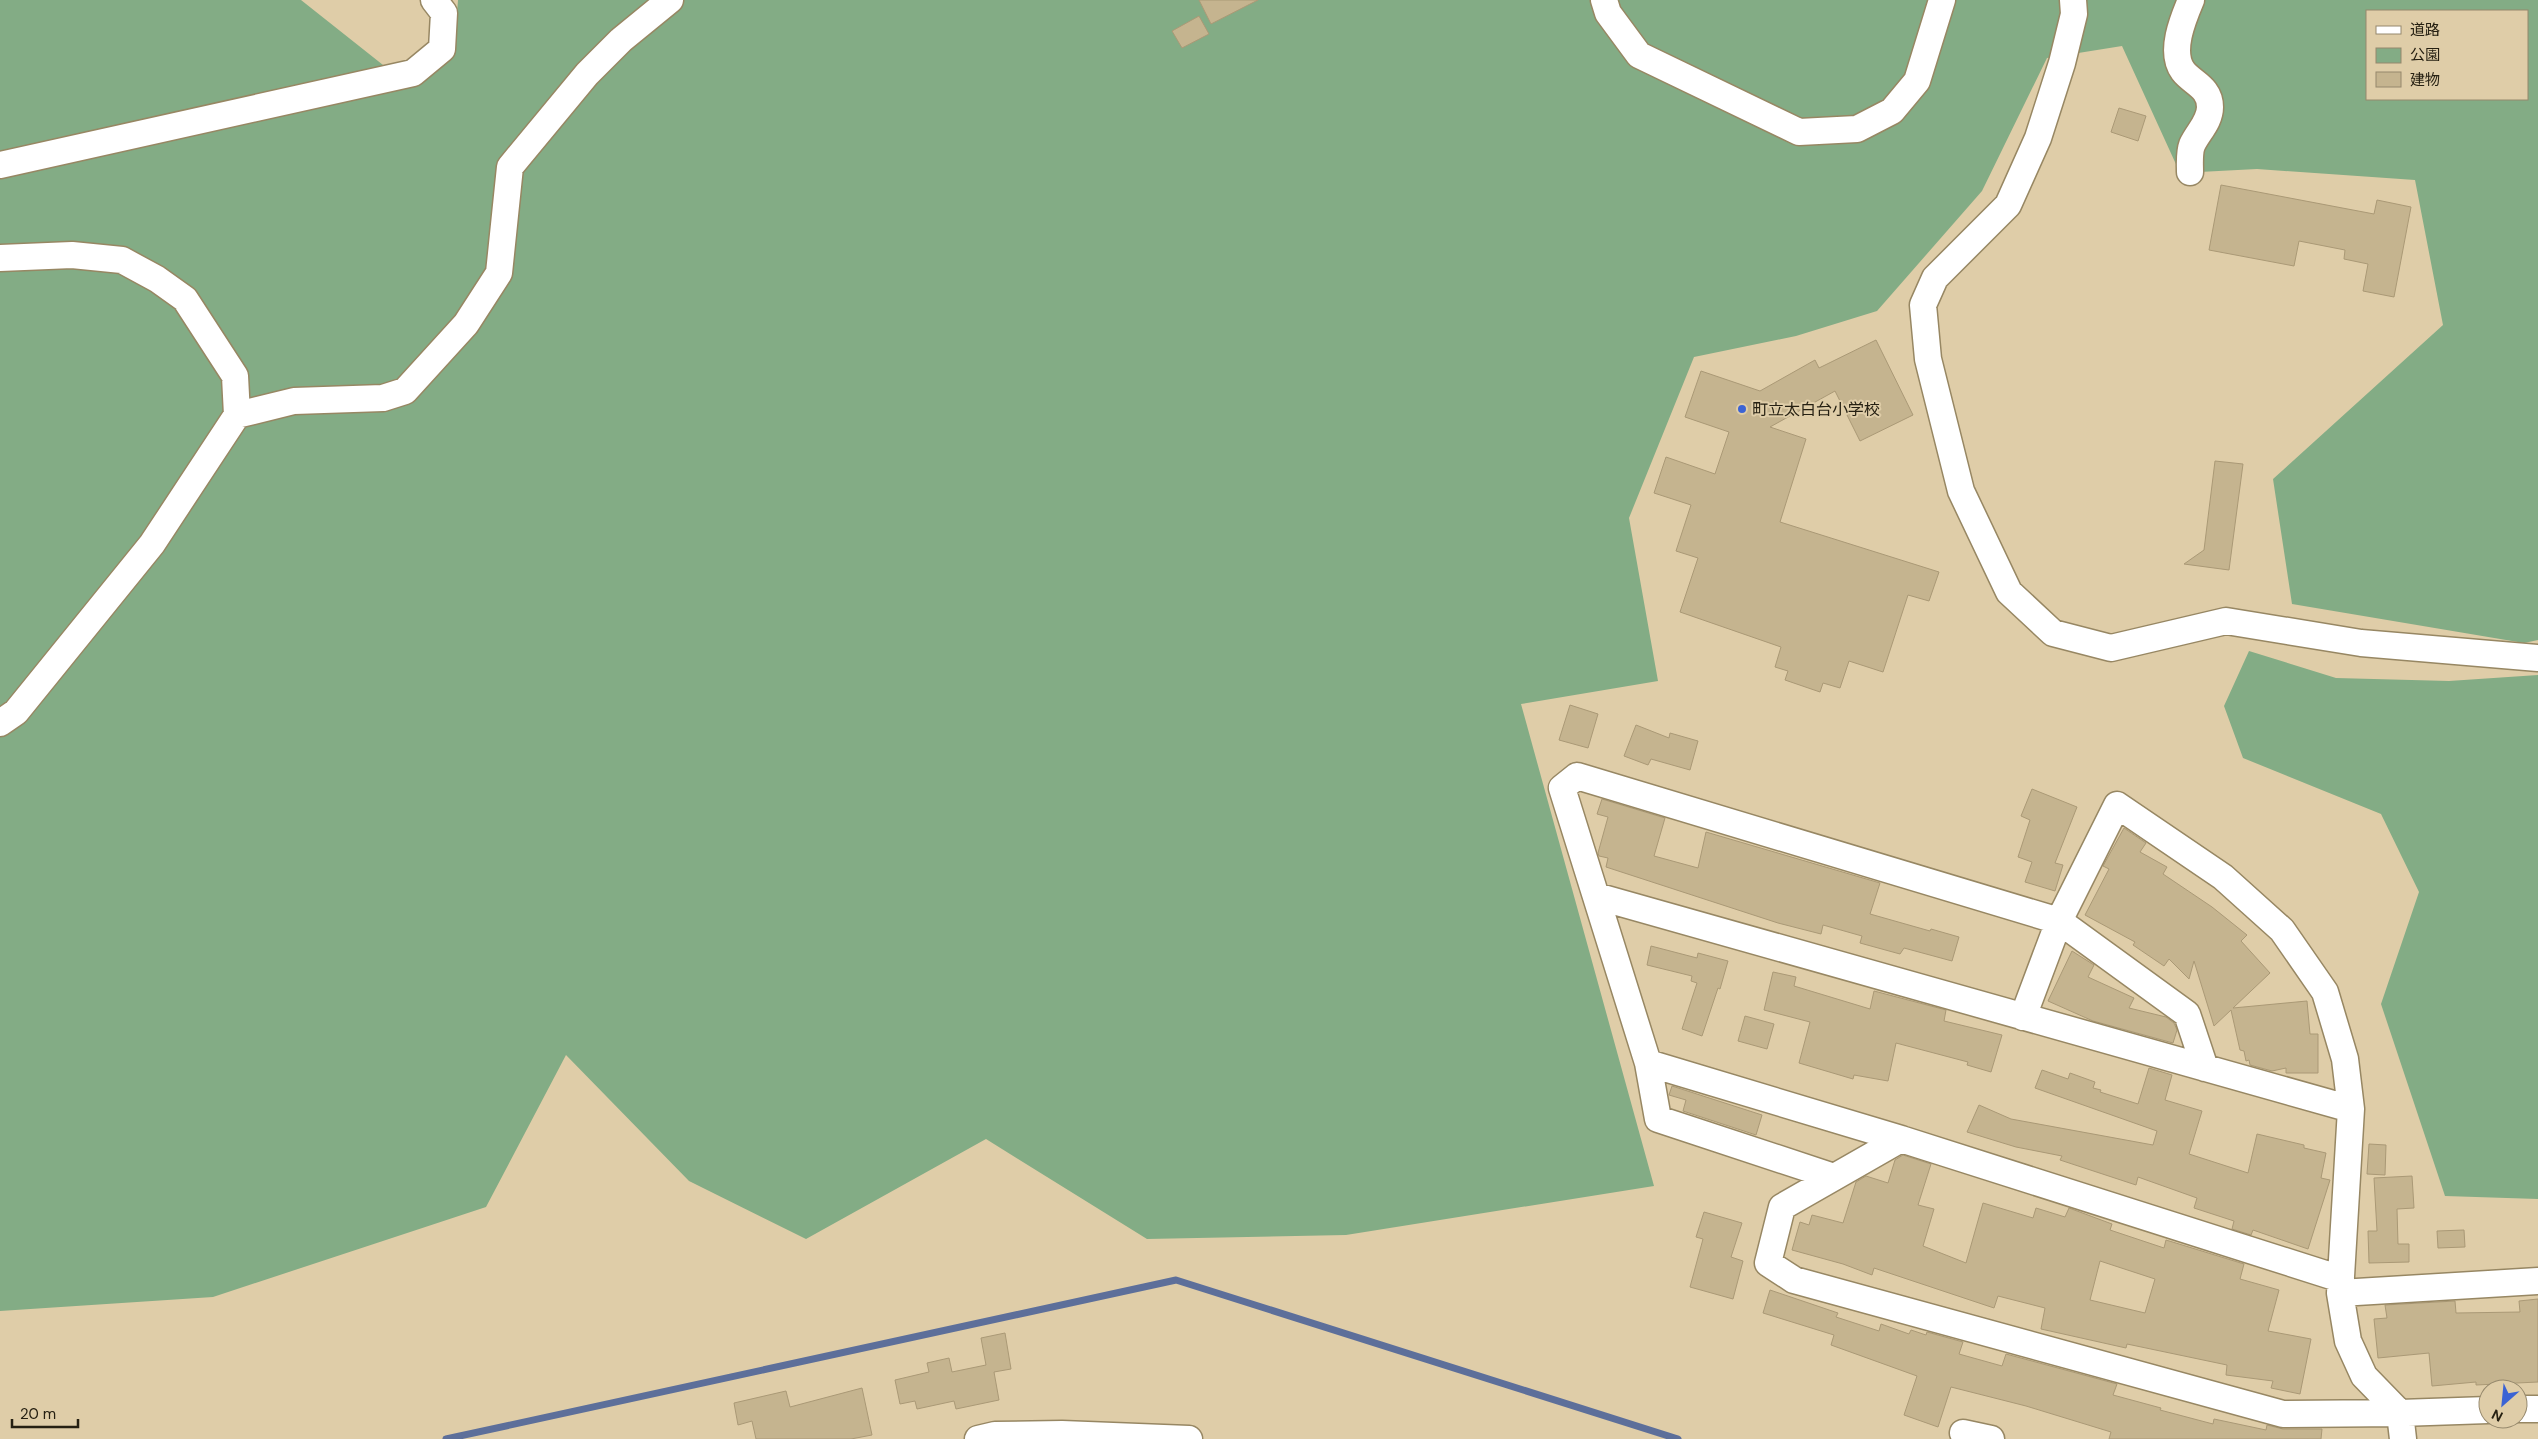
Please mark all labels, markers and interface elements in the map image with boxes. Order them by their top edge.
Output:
legend [2366,10,2528,100]
text: 道路 [2410,20,2440,40]
text: 公園 [2410,45,2440,65]
text: 建物 [2410,70,2440,90]
place label: 町立太白台小学校 [1752,399,1880,420]
marker: 町立太白台小学校 [1736,403,1748,415]
north arrow [2478,1379,2528,1429]
scale bar [12,1396,79,1428]
text: 20 m [20,1404,56,1424]
text: N [2488,1405,2506,1426]

